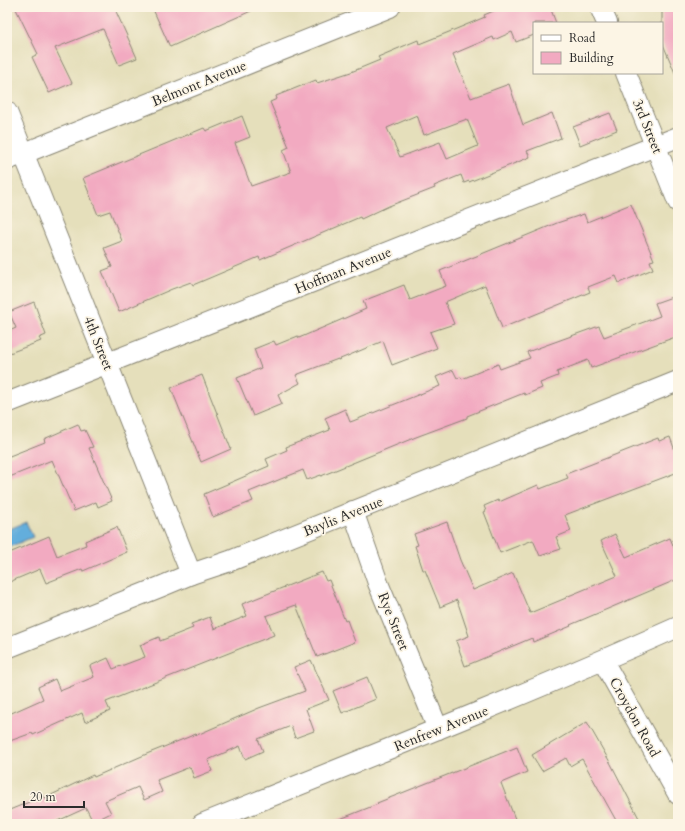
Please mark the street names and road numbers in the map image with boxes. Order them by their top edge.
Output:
street label: Belmont Avenue [149,56,249,111]
street label: 3rd Street [628,96,667,157]
street label: Hoffman Avenue [292,242,394,299]
street label: 4th Street [79,313,118,374]
street label: Baylis Avenue [301,492,386,541]
street label: Rye Street [373,589,414,654]
street label: Croydon Road [605,674,665,761]
street label: Renfrew Avenue [391,701,491,756]

